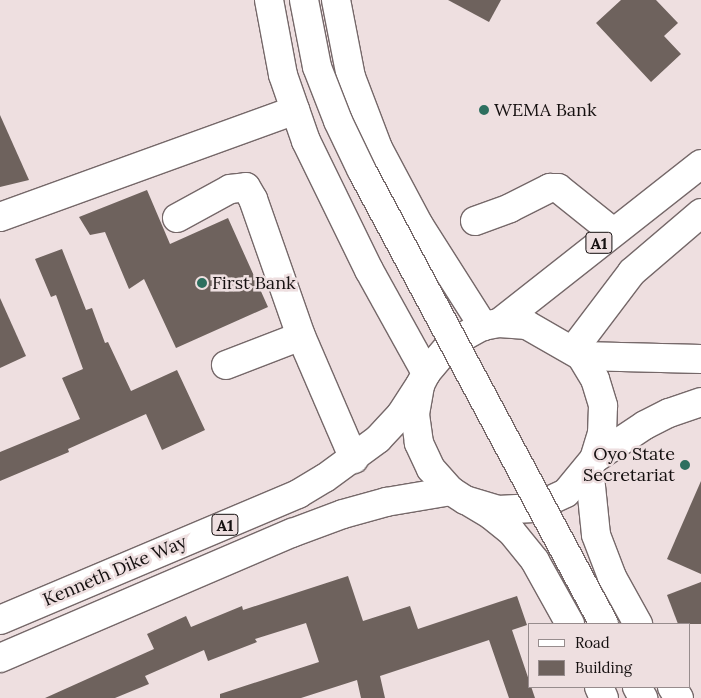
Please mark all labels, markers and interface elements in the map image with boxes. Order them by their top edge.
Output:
place label: WEMA Bank [494,99,597,121]
marker: WEMA Bank [478,104,490,116]
road number: A1 [585,230,613,256]
place label: First Bank [212,272,296,294]
marker: First Bank [196,277,208,289]
place label: Oyo State Secretariat [583,444,675,486]
marker: Oyo State Secretariat [679,459,691,471]
road number: A1 [211,512,239,538]
street label: Kenneth Dike Way [40,531,190,611]
legend [528,623,691,688]
text: Road [575,633,610,652]
text: Building [575,658,632,677]

